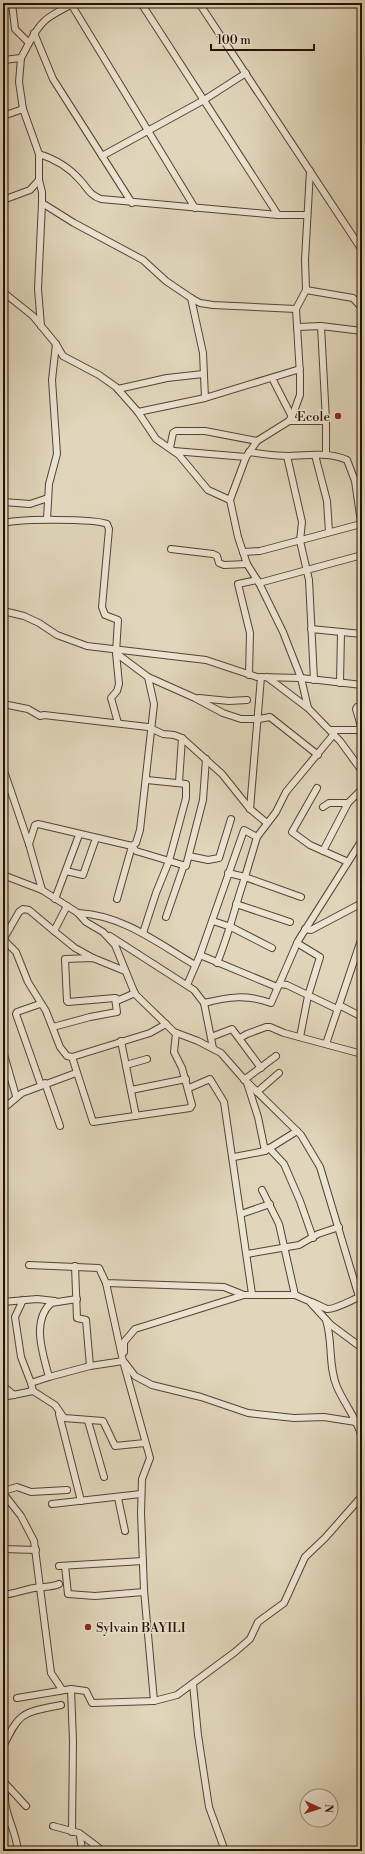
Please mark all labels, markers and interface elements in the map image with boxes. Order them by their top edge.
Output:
scale bar [211,26,314,52]
text: 100 m [217,33,251,48]
place label: Ecole [297,409,330,425]
marker: Ecole [333,411,343,421]
place label: Sylvain BAYILI [96,1620,186,1636]
marker: Sylvain BAYILI [83,1622,93,1632]
north arrow [299,1788,339,1828]
text: N [321,1804,335,1813]

